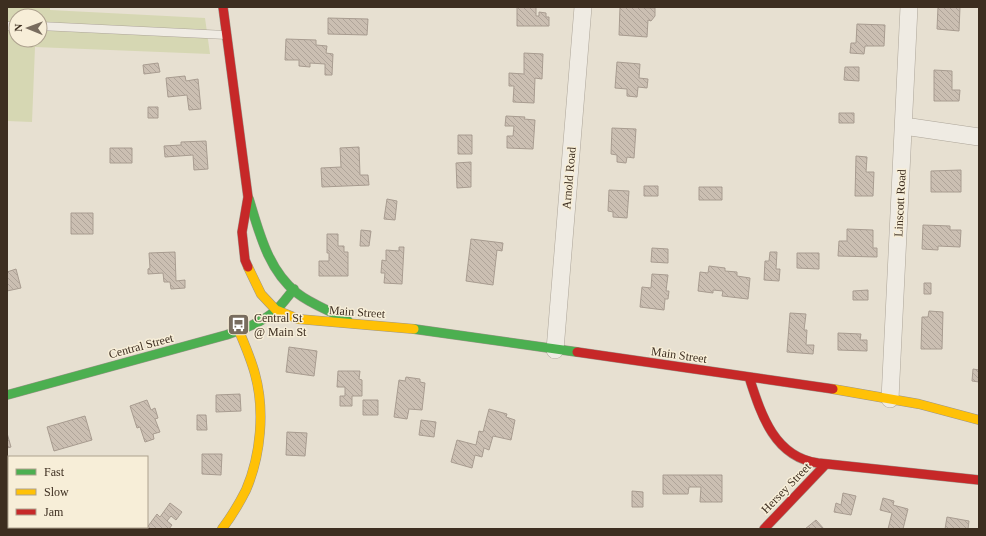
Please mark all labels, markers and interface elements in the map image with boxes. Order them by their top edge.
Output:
north arrow [8,8,48,48]
text: N [12,24,24,32]
street label: Arnold Road [559,146,579,210]
street label: Linscott Road [891,169,909,237]
street label: Main Street [328,303,386,321]
place label: Central St @ Main St [254,311,307,339]
bus stop icon: Central St @ Main St [225,312,251,338]
street label: Central Street [107,330,175,361]
street label: Main Street [650,344,709,366]
legend [8,456,148,528]
street label: Hersey Street [758,459,814,516]
text: Fast [44,465,65,479]
text: Slow [44,485,69,499]
text: Jam [44,505,64,519]

